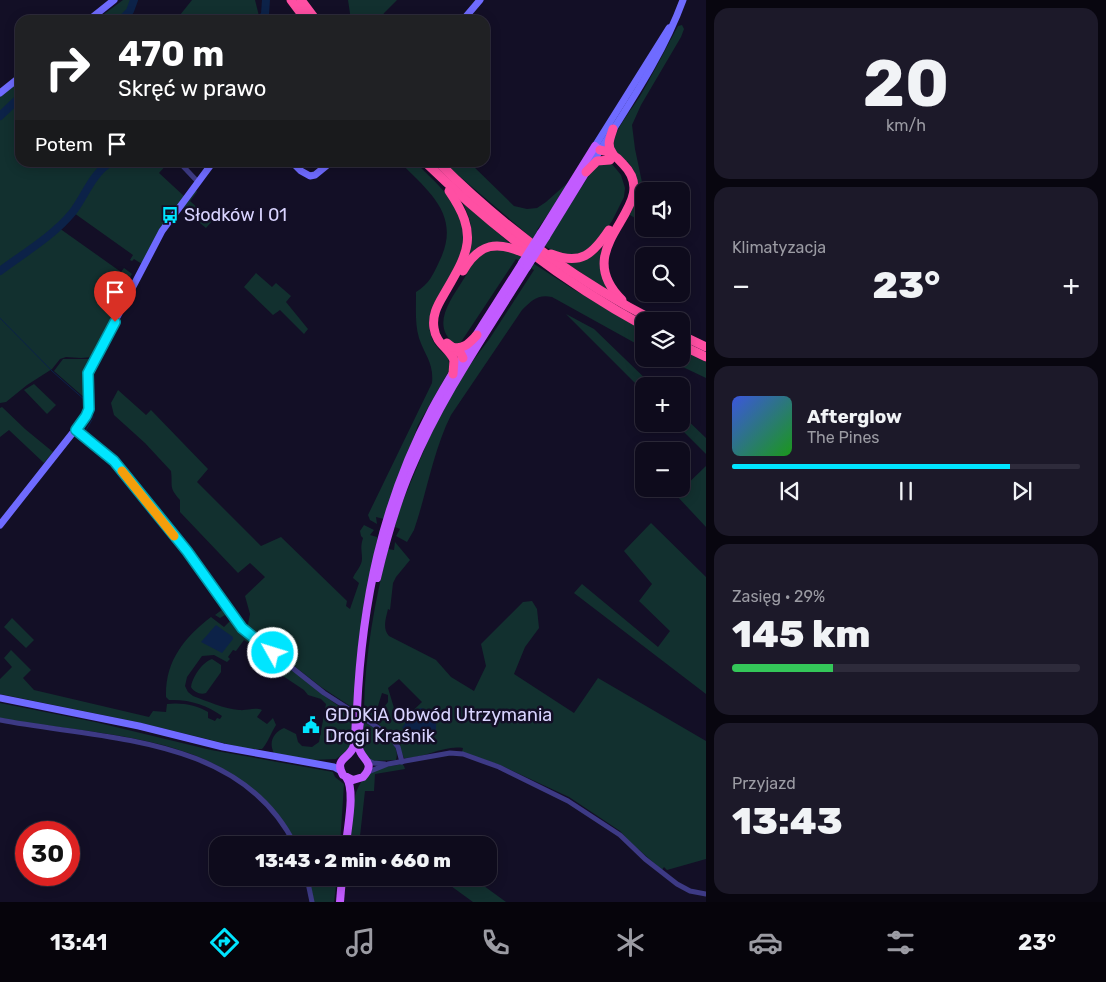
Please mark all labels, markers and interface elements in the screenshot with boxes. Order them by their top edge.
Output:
text: 470 m [118,33,224,75]
icon: right [35,35,100,100]
text: 20 [863,45,949,122]
text: Skręć w prawo [118,75,266,102]
text: km/h [886,116,926,135]
icon: arrive [103,130,131,158]
text: Potem [35,133,93,156]
map controls [635,182,690,497]
button: sound [635,182,690,237]
place label: Słodków I 01 [184,204,287,226]
bus stop icon: Słodków I 01 [160,205,180,225]
text: Klimatyzacja [732,238,826,257]
button: search [635,247,690,302]
text: 23° [873,262,940,308]
text: − [732,269,750,302]
text: + [1063,269,1080,302]
pin [94,271,136,322]
icon: arrive [101,278,129,306]
button: layers [635,312,690,367]
button: + [635,377,690,432]
text: Afterglow [807,405,902,428]
text: The Pines [807,428,880,447]
button: − [635,442,690,497]
icon: previous [776,477,804,505]
icon: pause [892,477,920,505]
icon: next [1008,477,1036,505]
text: Zasięg · 29% [732,587,825,606]
text: 145 km [732,611,871,657]
position arrow [246,626,298,678]
place label: GDDKiA Obwód Utrzymania Drogi Kraśnik [325,704,552,747]
public building icon: GDDKiA Obwód Utrzymania Drogi Kraśnik [301,715,321,735]
text: Przyjazd [732,774,796,793]
text: 13:43 [732,798,843,844]
speed limit sign: 30 [15,821,80,886]
text: 13:43 · 2 min · 660 m [255,849,451,872]
icon: directions [207,925,242,960]
icon: music [343,925,378,960]
icon: phone [478,925,513,960]
icon: climate [613,925,648,960]
icon: car [748,925,783,960]
icon: filters [883,925,918,960]
text: 13:41 [50,929,107,956]
text: 23° [1018,929,1056,956]

